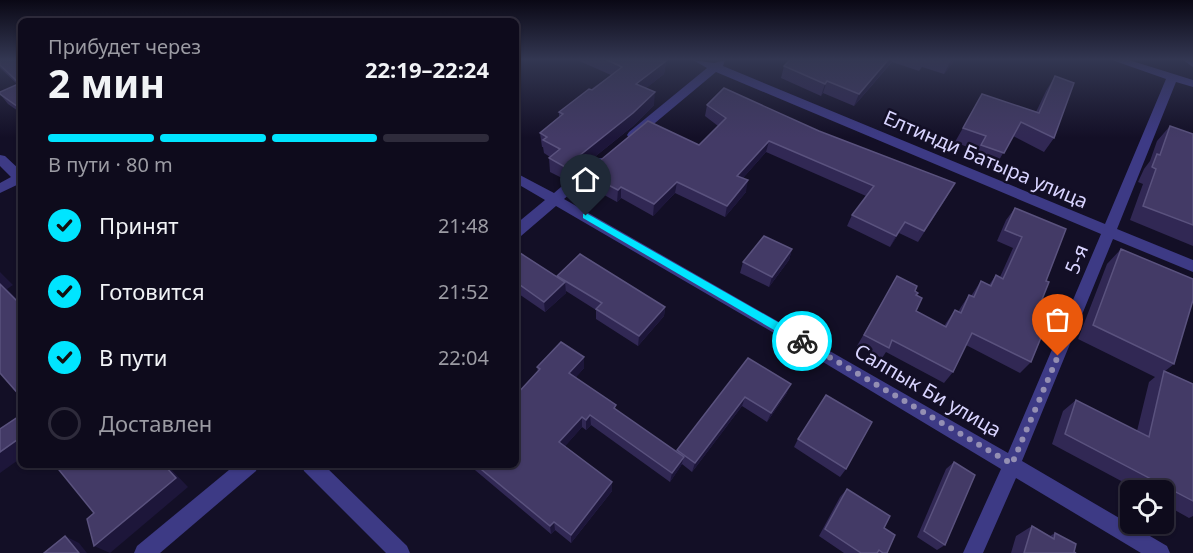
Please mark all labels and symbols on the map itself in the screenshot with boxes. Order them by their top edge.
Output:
street label: Елтинди Батыра улица [880,104,1092,214]
pin [560,154,611,216]
street label: 5-я [1058,240,1094,278]
pin [1032,294,1083,356]
courier [772,311,832,371]
street label: Салпык Би улица [850,337,1006,443]

